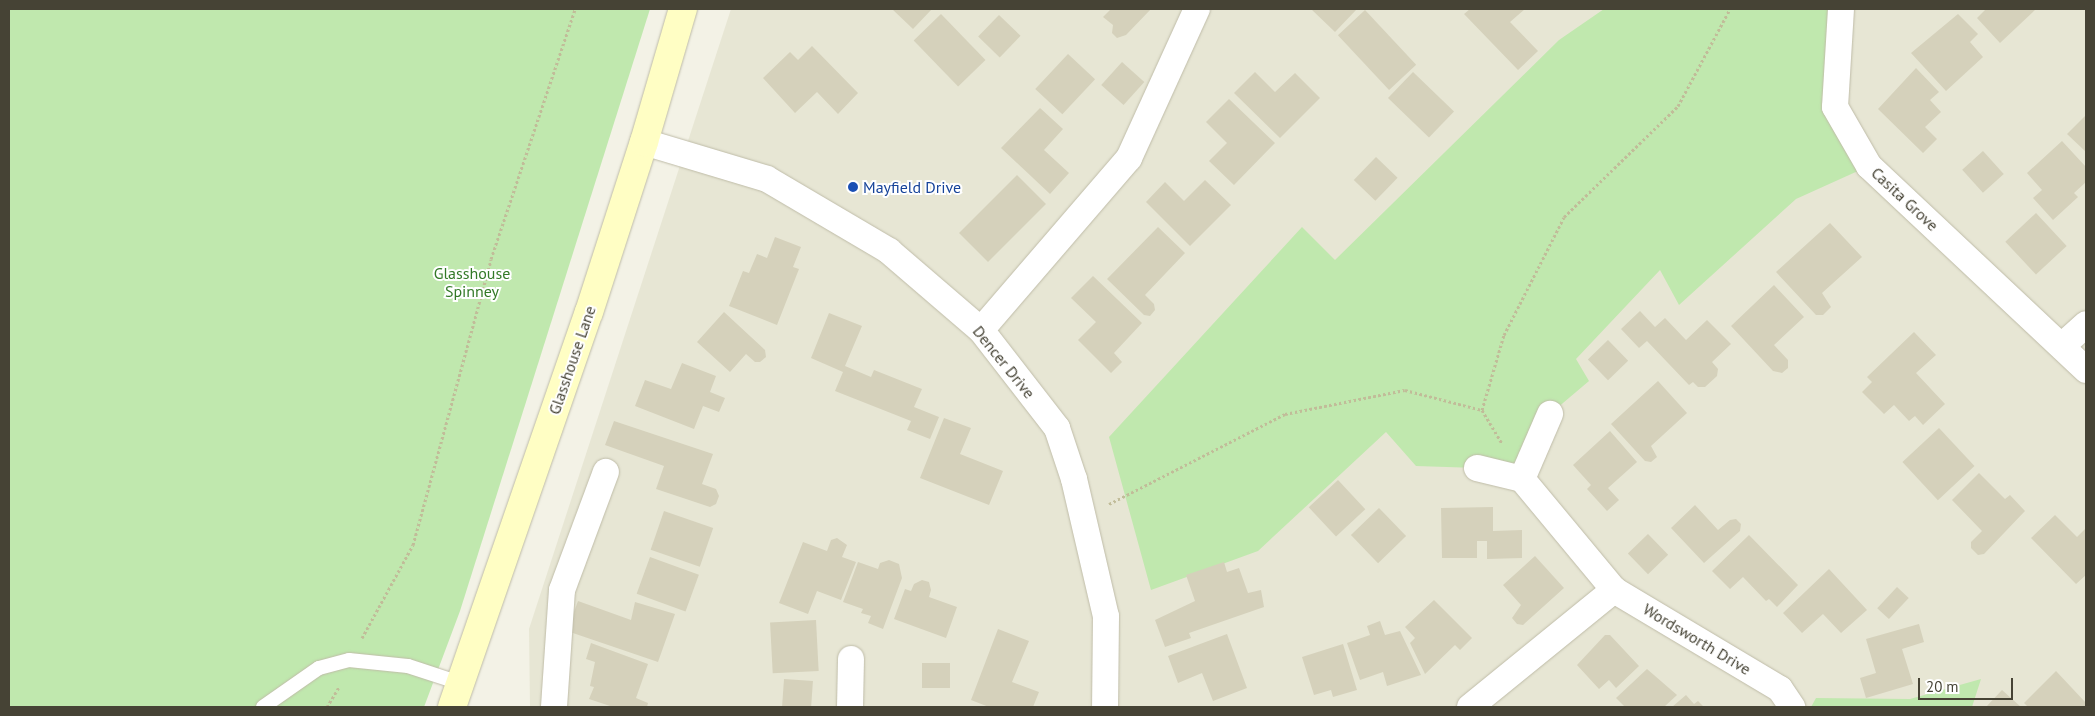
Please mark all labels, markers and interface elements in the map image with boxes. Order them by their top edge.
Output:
street label: Casita Grove [1867,163,1943,235]
place label: Mayfield Drive [863,177,961,197]
marker: Mayfield Drive [847,181,859,193]
park label: Glasshouse Spinney [434,263,510,301]
street label: Glasshouse Lane [544,303,600,417]
street label: Dencer Drive [969,322,1039,402]
street label: Wordsworth Drive [1640,599,1754,679]
scale bar [1920,668,2015,700]
text: 20 m [1926,677,1959,696]

